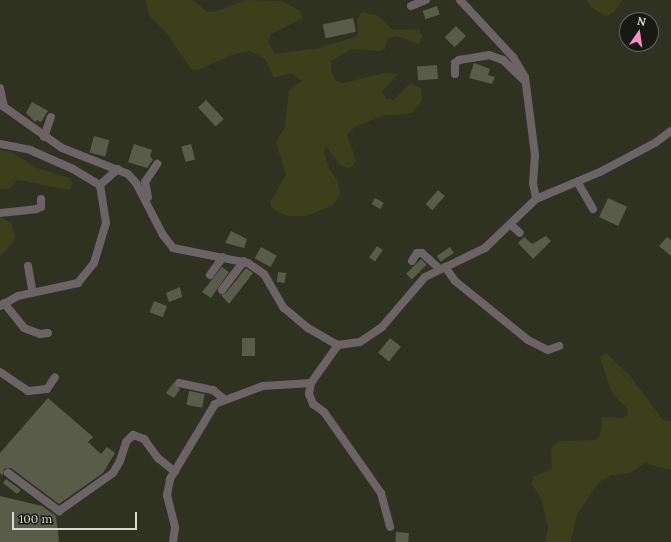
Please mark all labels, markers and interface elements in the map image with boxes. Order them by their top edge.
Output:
north arrow [619,12,659,52]
text: N [636,14,647,29]
scale bar [14,504,139,530]
text: 100 m [19,511,52,526]

